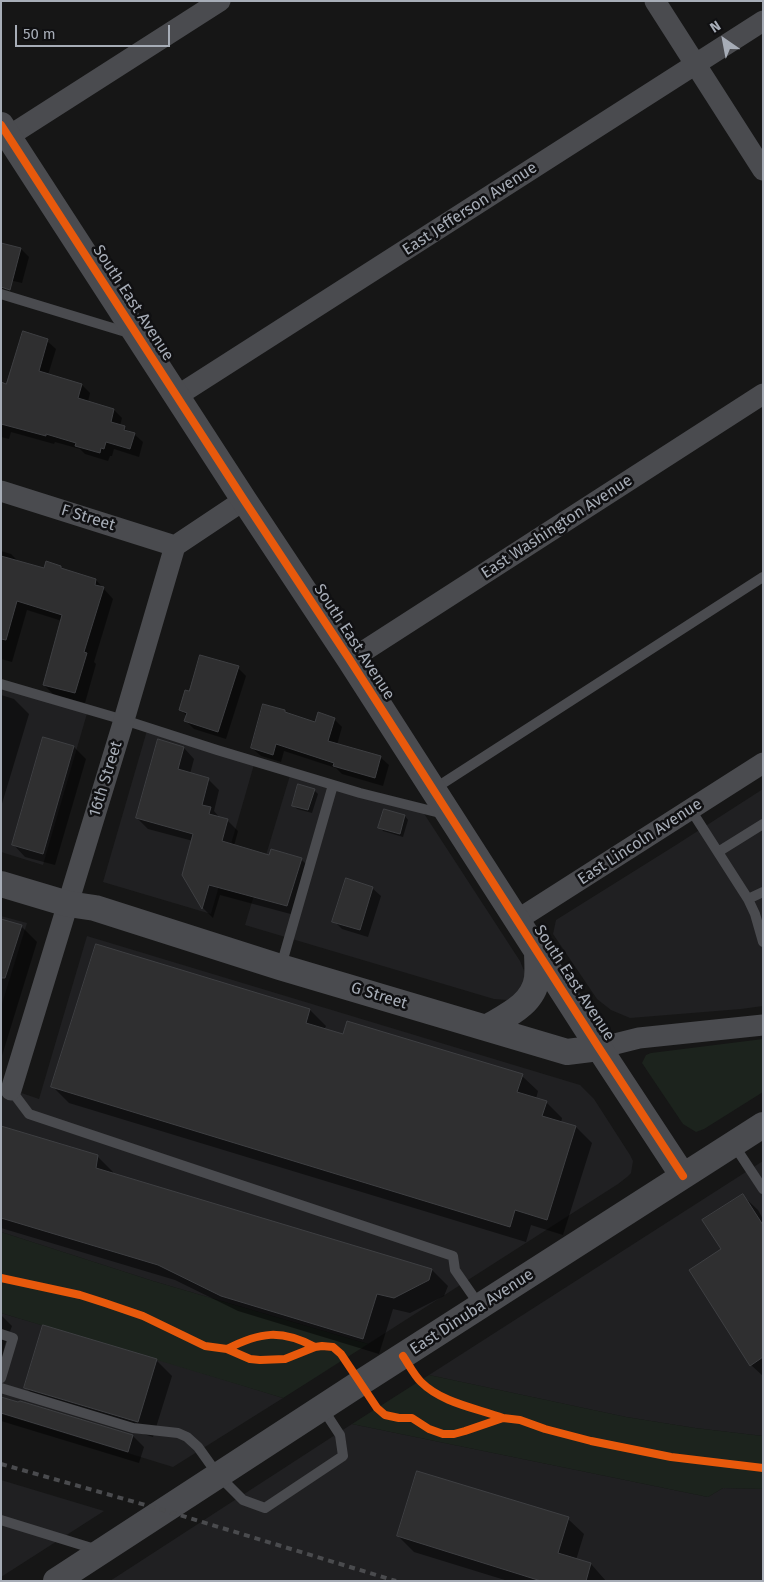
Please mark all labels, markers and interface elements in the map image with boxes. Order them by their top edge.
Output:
scale bar [18,15,172,47]
north arrow [699,15,749,65]
text: N [707,17,724,37]
text: 50 m [23,25,56,43]
street label: East Jefferson Avenue [399,158,541,260]
street label: South East Avenue [88,241,178,365]
street label: East Washington Avenue [478,471,636,583]
street label: F Street [59,501,117,535]
street label: South East Avenue [309,580,399,704]
street label: 16th Street [85,739,127,819]
street label: East Lincoln Avenue [574,795,706,889]
street label: South East Avenue [529,921,619,1045]
street label: G Street [349,978,409,1014]
street label: East Dinuba Avenue [407,1265,537,1359]

